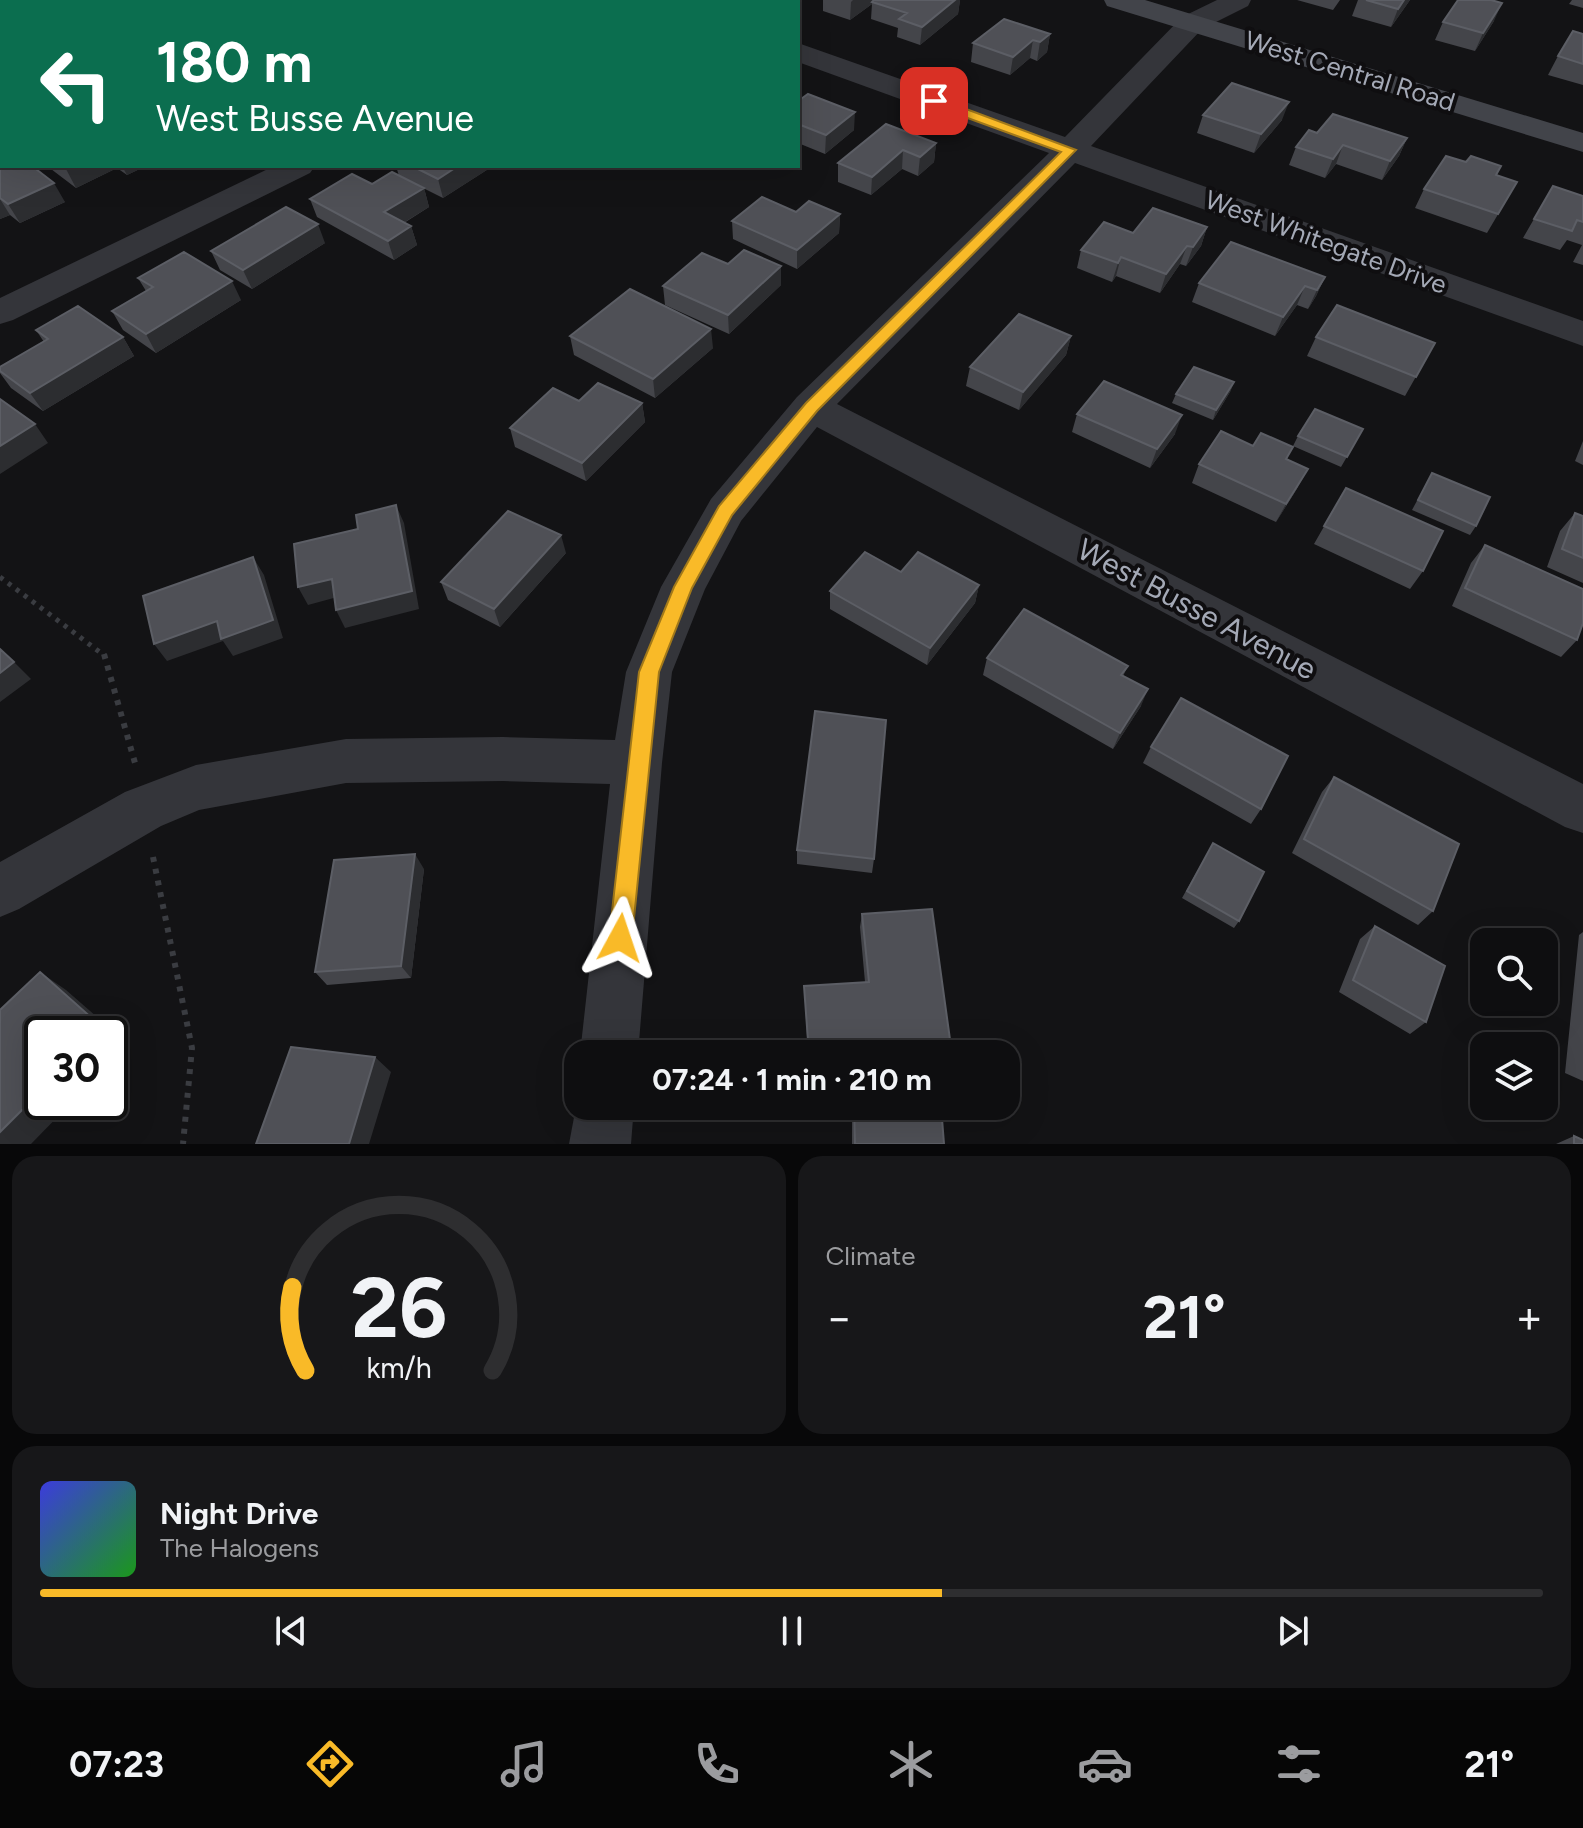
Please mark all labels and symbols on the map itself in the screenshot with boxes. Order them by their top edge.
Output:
street label: West Central Road [1241,24,1459,118]
pin [900,67,968,135]
street label: West Whitegate Drive [1201,183,1451,301]
street label: West Busse Avenue [1071,530,1323,688]
position arrow [578,896,662,980]
speed limit sign: 30 [24,1016,128,1120]

